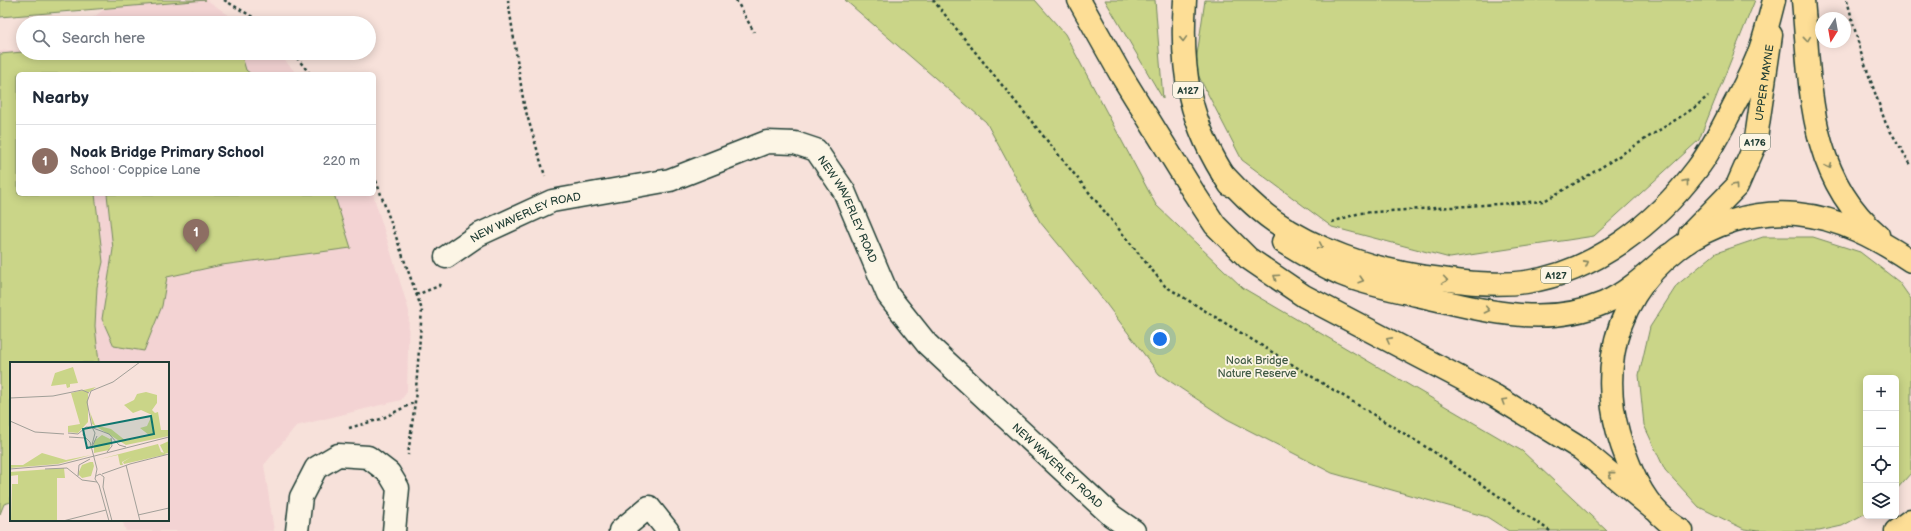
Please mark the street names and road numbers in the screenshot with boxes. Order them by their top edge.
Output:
street label: UPPER MAYNE [1753,44,1777,122]
road number: A127 [1173,82,1203,98]
road number: A176 [1740,134,1770,150]
street label: NEW WAVERLEY ROAD [815,153,880,265]
street label: NEW WAVERLEY ROAD [468,190,582,245]
road number: A127 [1541,267,1571,283]
street label: NEW WAVERLEY ROAD [1009,421,1105,511]

